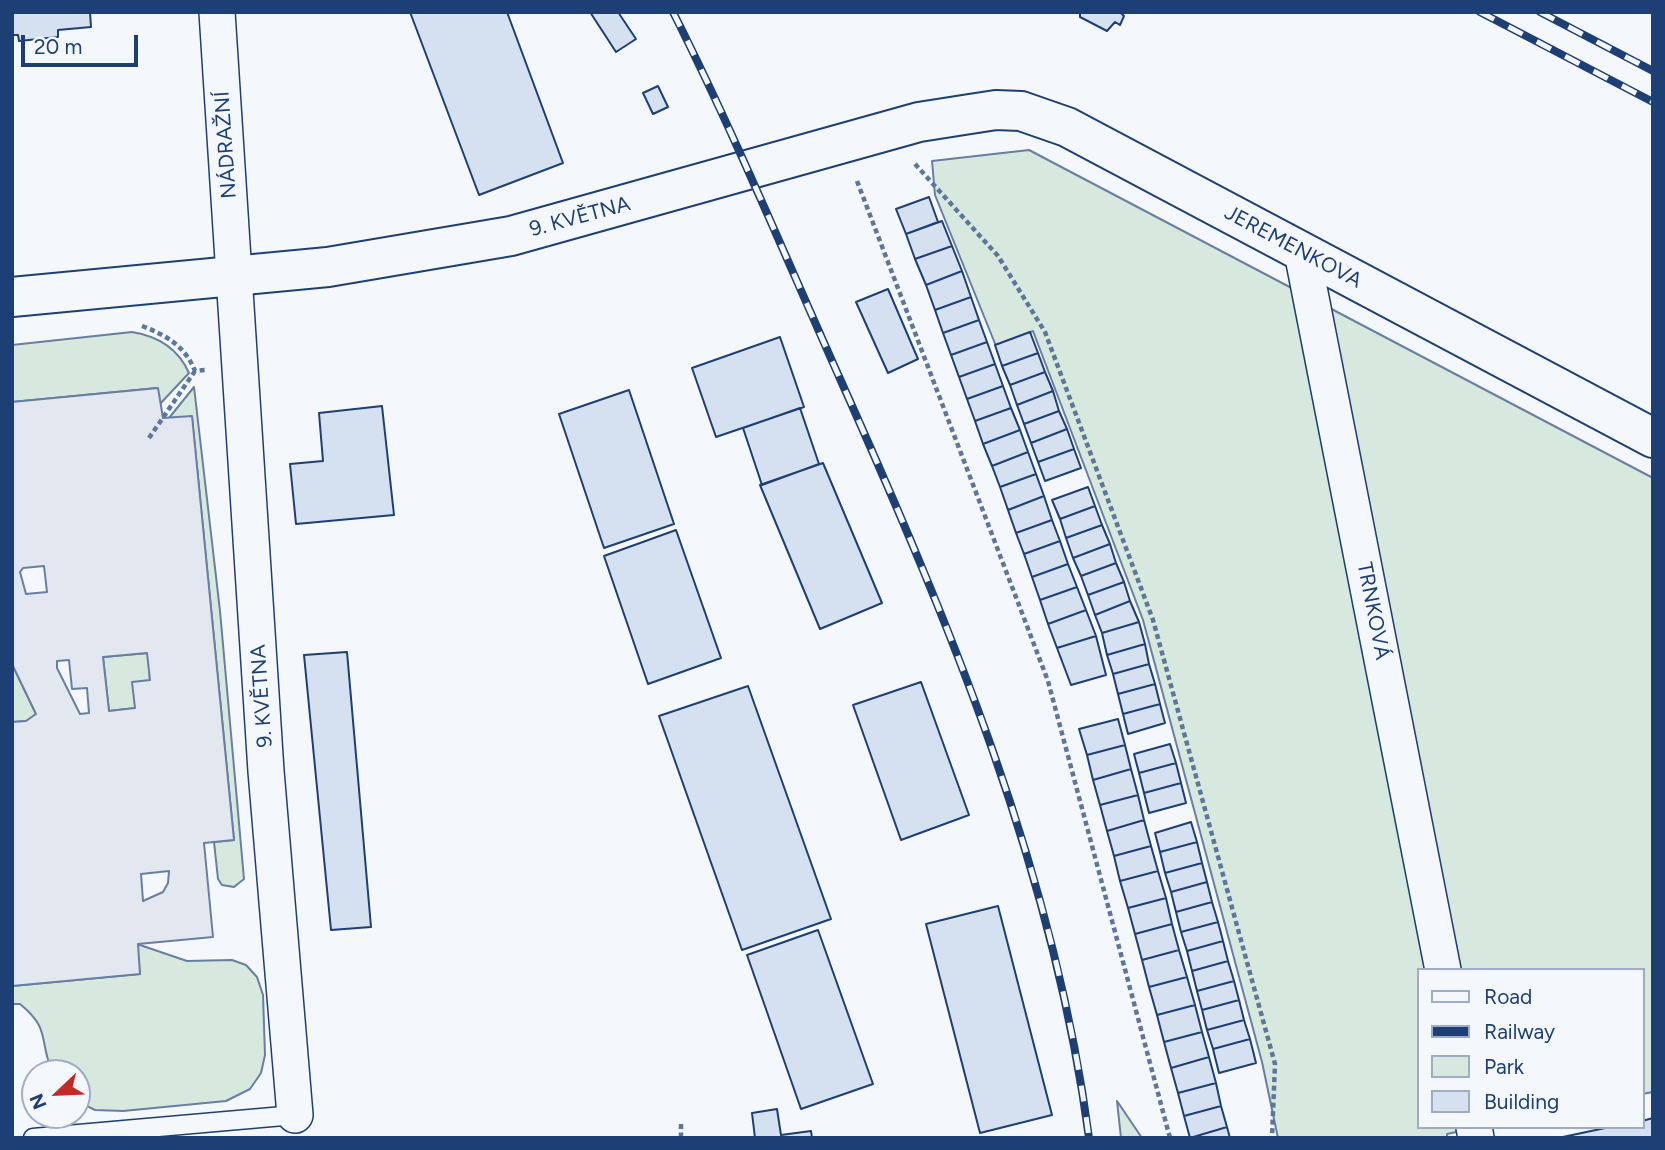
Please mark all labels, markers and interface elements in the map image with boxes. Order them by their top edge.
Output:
scale bar [24,21,142,65]
text: 20 m [34,34,82,59]
street label: NÁDRAŽNÍ [210,90,242,200]
street label: 9. KVĚTNA [527,191,633,243]
street label: JEREMENKOVA [1220,200,1366,294]
street label: TRNKOVÁ [1351,560,1395,662]
street label: 9. KVĚTNA [246,644,278,748]
legend [1416,968,1644,1129]
text: Road [1484,984,1532,1009]
text: Railway [1484,1019,1555,1044]
text: Park [1484,1054,1524,1079]
north arrow [21,1059,91,1129]
text: Building [1484,1089,1559,1114]
text: N [25,1090,52,1113]

